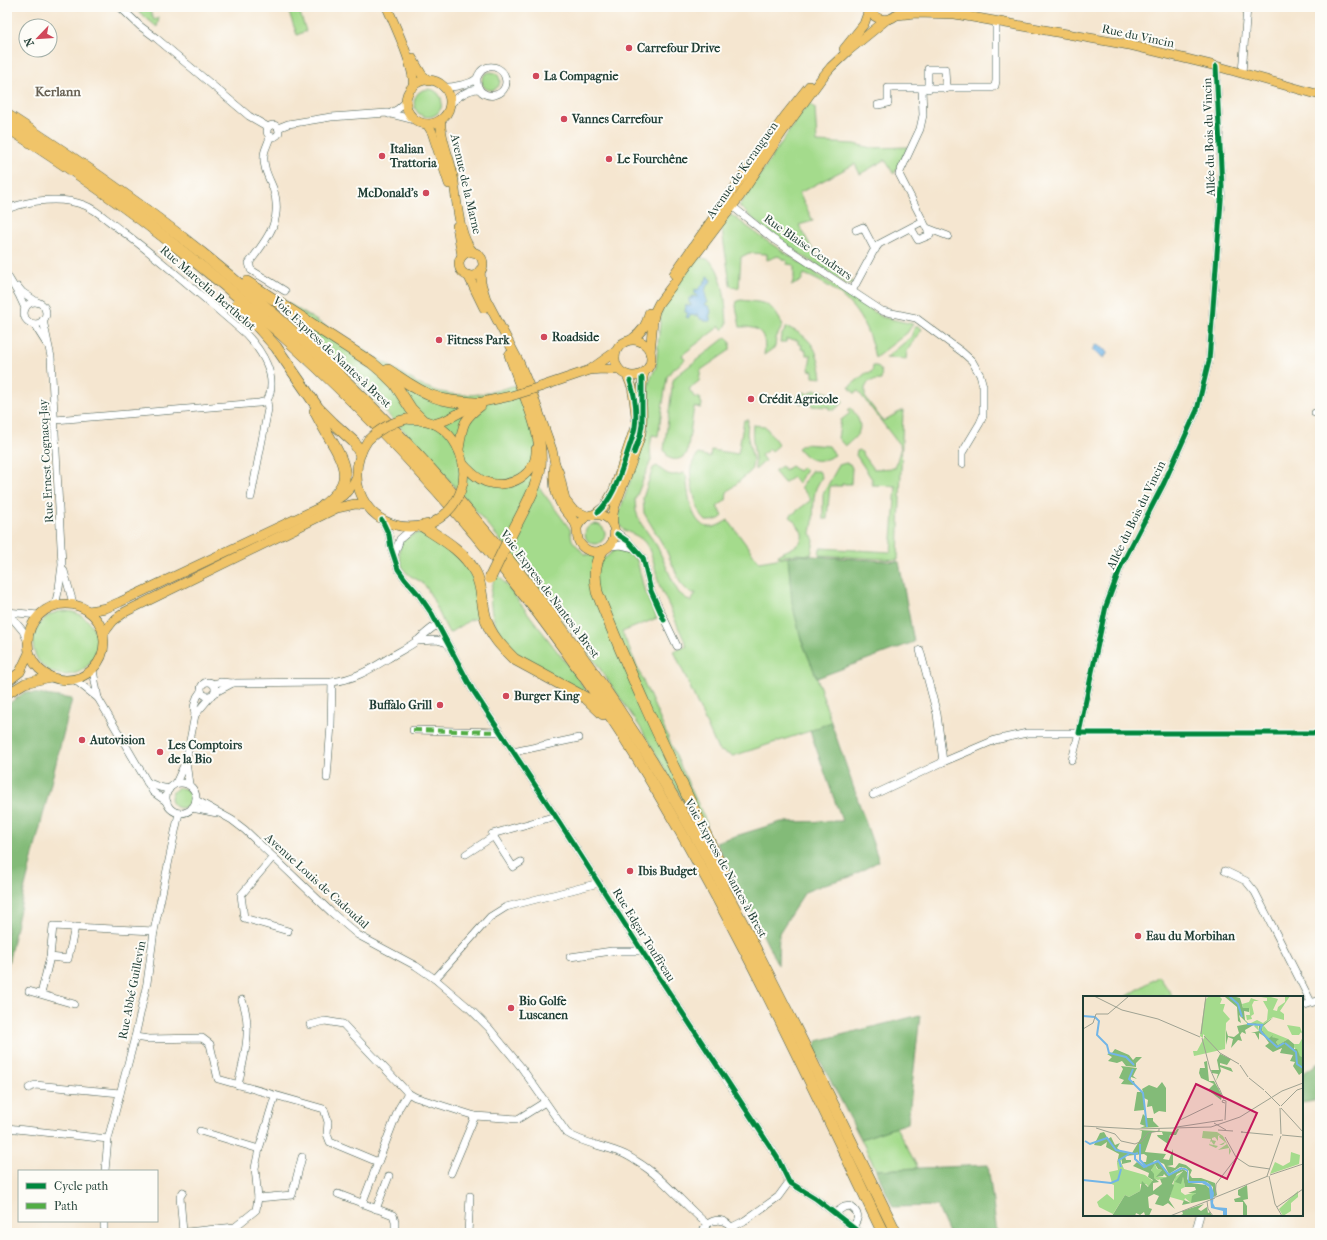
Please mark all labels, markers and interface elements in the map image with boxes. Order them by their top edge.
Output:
north arrow [18,18,58,58]
street label: Rue du Vincin [1101,21,1176,51]
text: N [21,35,37,49]
place label: Carrefour Drive [637,41,720,55]
marker: Carrefour Drive [624,43,634,53]
place label: La Compagnie [544,69,618,84]
marker: La Compagnie [531,71,541,81]
street label: Allée du Bois du Vincin [1200,77,1218,198]
district label: Kerlann [35,84,81,99]
place label: Vannes Carrefour [571,112,664,126]
marker: Vannes Carrefour [559,114,569,124]
street label: Avenue de Keranguen [703,119,781,222]
street label: Avenue de la Marne [447,132,484,235]
place label: Italian Trattoria [389,142,437,170]
marker: Italian Trattoria [377,151,387,161]
place label: Le Fourchêne [617,152,688,166]
marker: Le Fourchêne [604,154,614,164]
place label: McDonald's [357,186,419,200]
marker: McDonald's [421,188,431,198]
street label: Rue Blaise Cendrars [761,211,855,283]
street label: Rue Marcelin Berthelot [157,243,259,334]
street label: Voie Express de Nantes à Brest [269,293,395,411]
place label: Roadside [552,330,599,344]
marker: Roadside [539,332,549,342]
place label: Fitness Park [446,333,510,347]
marker: Fitness Park [434,335,444,345]
place label: Crédit Agricole [759,392,838,407]
marker: Crédit Agricole [746,394,756,404]
street label: Rue Ernest Cognacq-Jay [36,398,56,523]
street label: Allée du Bois du Vincin [1103,458,1168,572]
street label: Voie Express de Nantes à Brest [497,526,603,661]
place label: Burger King [514,689,580,704]
marker: Burger King [501,691,511,701]
place label: Buffalo Grill [369,698,433,712]
marker: Buffalo Grill [435,700,445,710]
place label: Autovision [89,733,146,747]
marker: Autovision [77,735,87,745]
place label: Les Comptoirs de la Bio [168,738,243,766]
marker: Les Comptoirs de la Bio [155,747,165,757]
street label: Voie Express de Nantes à Brest [681,795,770,941]
street label: Avenue Louis de Cadoudal [261,830,372,932]
place label: Ibis Budget [638,864,698,879]
marker: Ibis Budget [625,866,635,876]
street label: Rue Edgar Touffreau [610,886,678,984]
place label: Eau du Morbihan [1146,929,1236,943]
marker: Eau du Morbihan [1133,931,1143,941]
street label: Rue Abbé Guillevin [116,939,148,1041]
place label: Bio Golfe Luscanen [519,994,569,1022]
inset map [1083,996,1303,1216]
marker: Bio Golfe Luscanen [506,1003,516,1013]
legend [18,1170,158,1222]
text: Cycle path [54,1179,109,1193]
text: Path [54,1199,78,1213]

